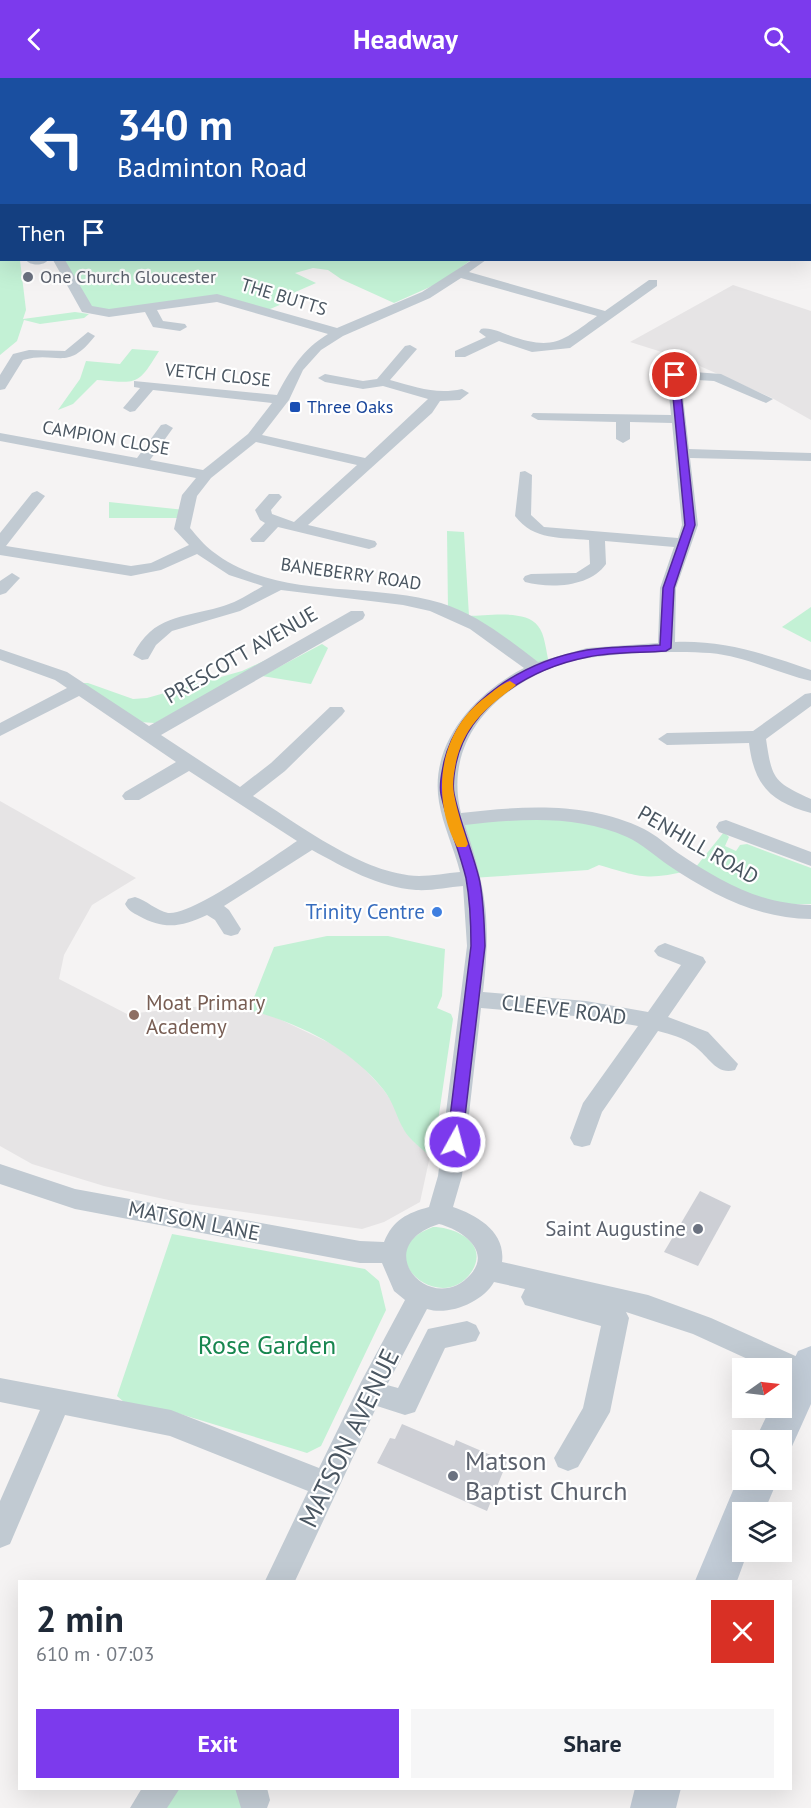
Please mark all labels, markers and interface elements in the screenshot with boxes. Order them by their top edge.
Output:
text: Headway [353,22,458,56]
icon: back [18,23,51,56]
icon: search [760,23,793,56]
text: 340 m [117,97,233,152]
icon: left [18,102,96,180]
text: Badminton Road [117,150,307,184]
icon: arrive [77,216,110,249]
text: Then [18,219,65,247]
place label: One Church Gloucester [40,265,216,288]
marker: One Church Gloucester [21,270,35,284]
street label: THE BUTTS [238,273,330,320]
pin [649,349,700,400]
street label: VETCH CLOSE [163,357,272,391]
icon: arrive [658,358,691,391]
place label: Three Oaks [307,395,393,418]
marker: Three Oaks [288,400,302,414]
street label: CAMPION CLOSE [41,415,172,460]
street label: BANEBERRY ROAD [279,552,423,595]
street label: PRESCOTT AVENUE [159,600,322,709]
street label: PENHILL ROAD [633,799,764,890]
place label: Trinity Centre [306,898,425,925]
marker: Trinity Centre [430,905,444,919]
street label: CLEEVE ROAD [500,988,628,1031]
place label: Moat Primary Academy [146,989,265,1040]
marker: Moat Primary Academy [127,1008,141,1022]
position arrow [423,1110,487,1174]
street label: MATSON LANE [126,1195,262,1246]
place label: Saint Augustine [545,1215,686,1242]
marker: Saint Augustine [691,1222,705,1236]
park label: Rose Garden [198,1328,336,1361]
street label: MATSON AVENUE [291,1343,406,1533]
north arrow [732,1358,792,1418]
map controls [732,1358,792,1562]
button: search [732,1430,792,1490]
place label: Matson Baptist Church [465,1444,628,1507]
marker: Matson Baptist Church [446,1469,460,1483]
button: layers [732,1502,792,1562]
text: 2 min [36,1595,124,1642]
button: close [711,1600,774,1663]
text: 610 m · 07:03 [36,1641,154,1667]
button: Exit [36,1709,399,1778]
button: Share [411,1709,774,1778]

